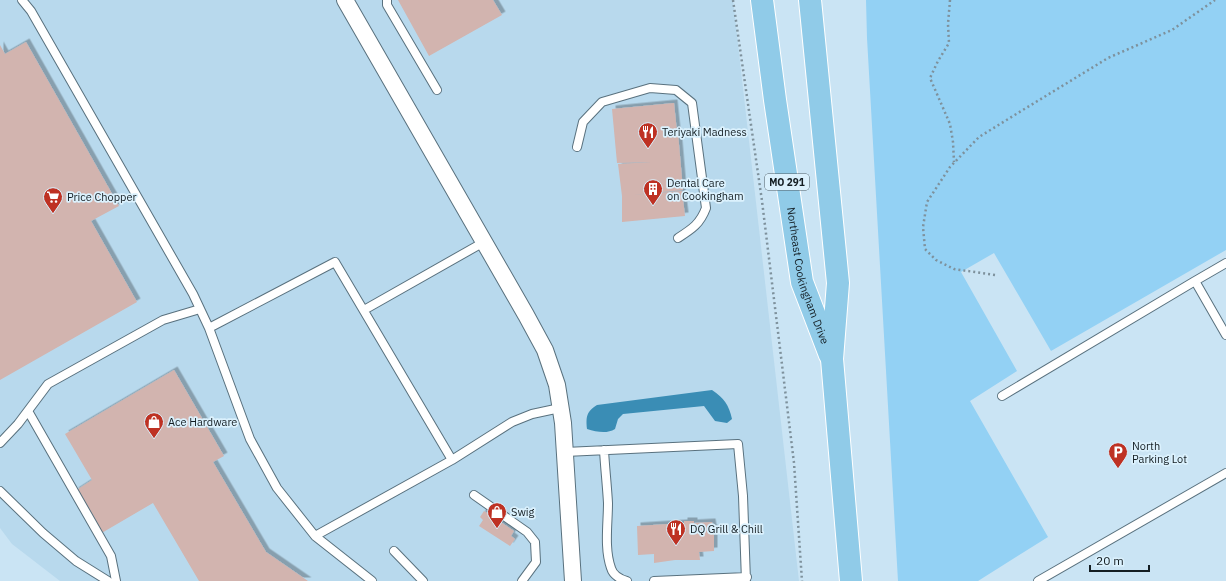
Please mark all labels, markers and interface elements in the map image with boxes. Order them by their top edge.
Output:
restaurant icon: Teriyaki Madness [637,121,659,149]
place label: Teriyaki Madness [662,125,747,139]
road number: MO 291 [765,174,809,190]
place label: Dental Care on Cookingham [667,176,743,203]
building icon: Dental Care on Cookingham [642,178,664,206]
supermarket icon: Price Chopper [42,186,64,214]
place label: Price Chopper [67,190,137,204]
street label: Northeast Cookingham Drive [784,206,832,346]
shop icon: Ace Hardware [143,411,165,439]
place label: Ace Hardware [168,415,237,429]
place label: North Parking Lot [1132,439,1187,466]
parking icon: North Parking Lot [1107,441,1129,469]
shop icon: Swig [486,501,508,529]
place label: Swig [511,505,535,519]
restaurant icon: DQ Grill & Chill [665,518,687,546]
place label: DQ Grill & Chill [690,522,763,536]
scale bar [1090,547,1149,573]
text: 20 m [1096,553,1124,568]

